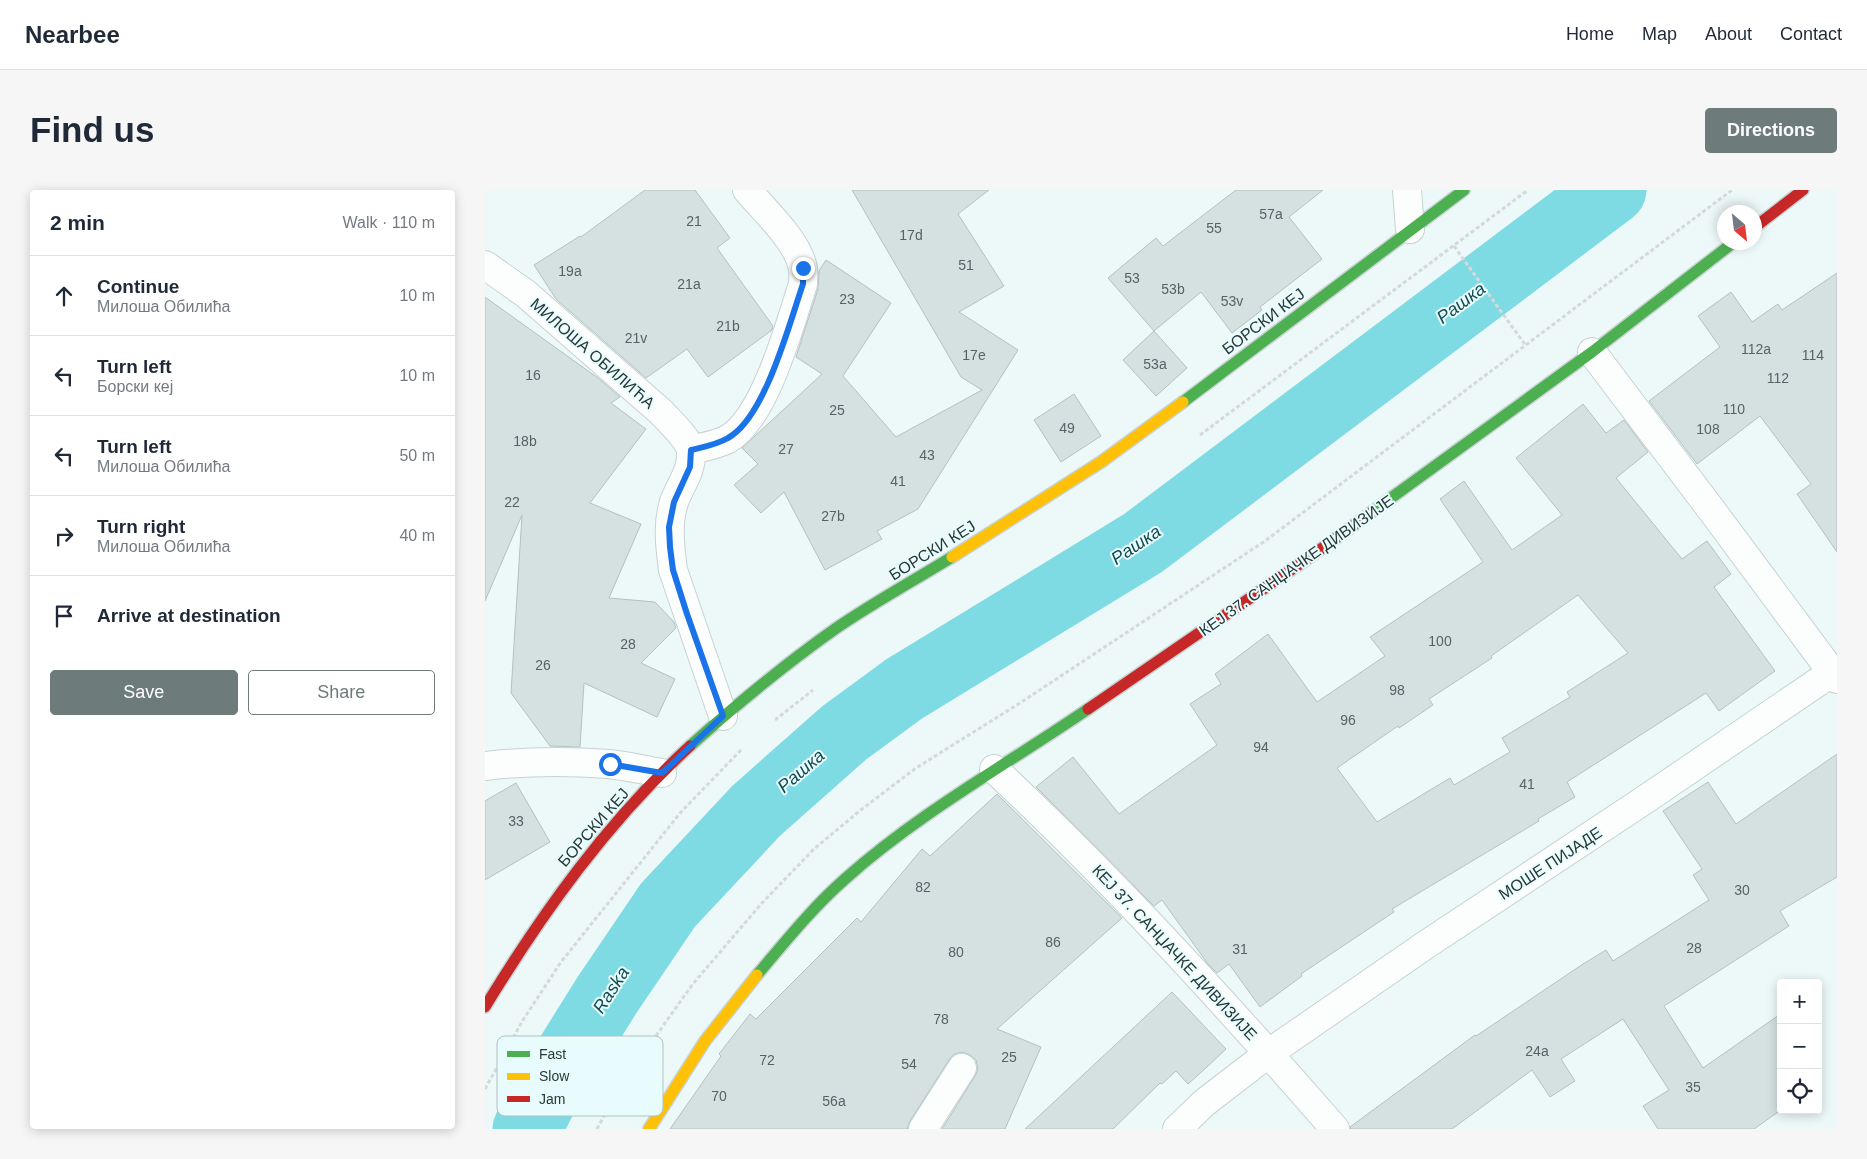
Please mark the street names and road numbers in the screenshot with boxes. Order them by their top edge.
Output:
street label: БОРСКИ КЕЈ [1219,285,1308,358]
street label: МИЛОША ОБИЛИЋА [527,295,658,412]
street label: КЕЈ 37. САНЏАЧКЕ ДИВИЗИЈЕ [1196,492,1397,639]
street label: БОРСКИ КЕЈ [886,517,978,584]
street label: БОРСКИ КЕЈ [555,785,632,870]
street label: МОШЕ ПИЈАДЕ [1496,824,1605,903]
street label: КЕЈ 37. САНЏАЧКЕ ДИВИЗИЈЕ [1089,861,1260,1043]

